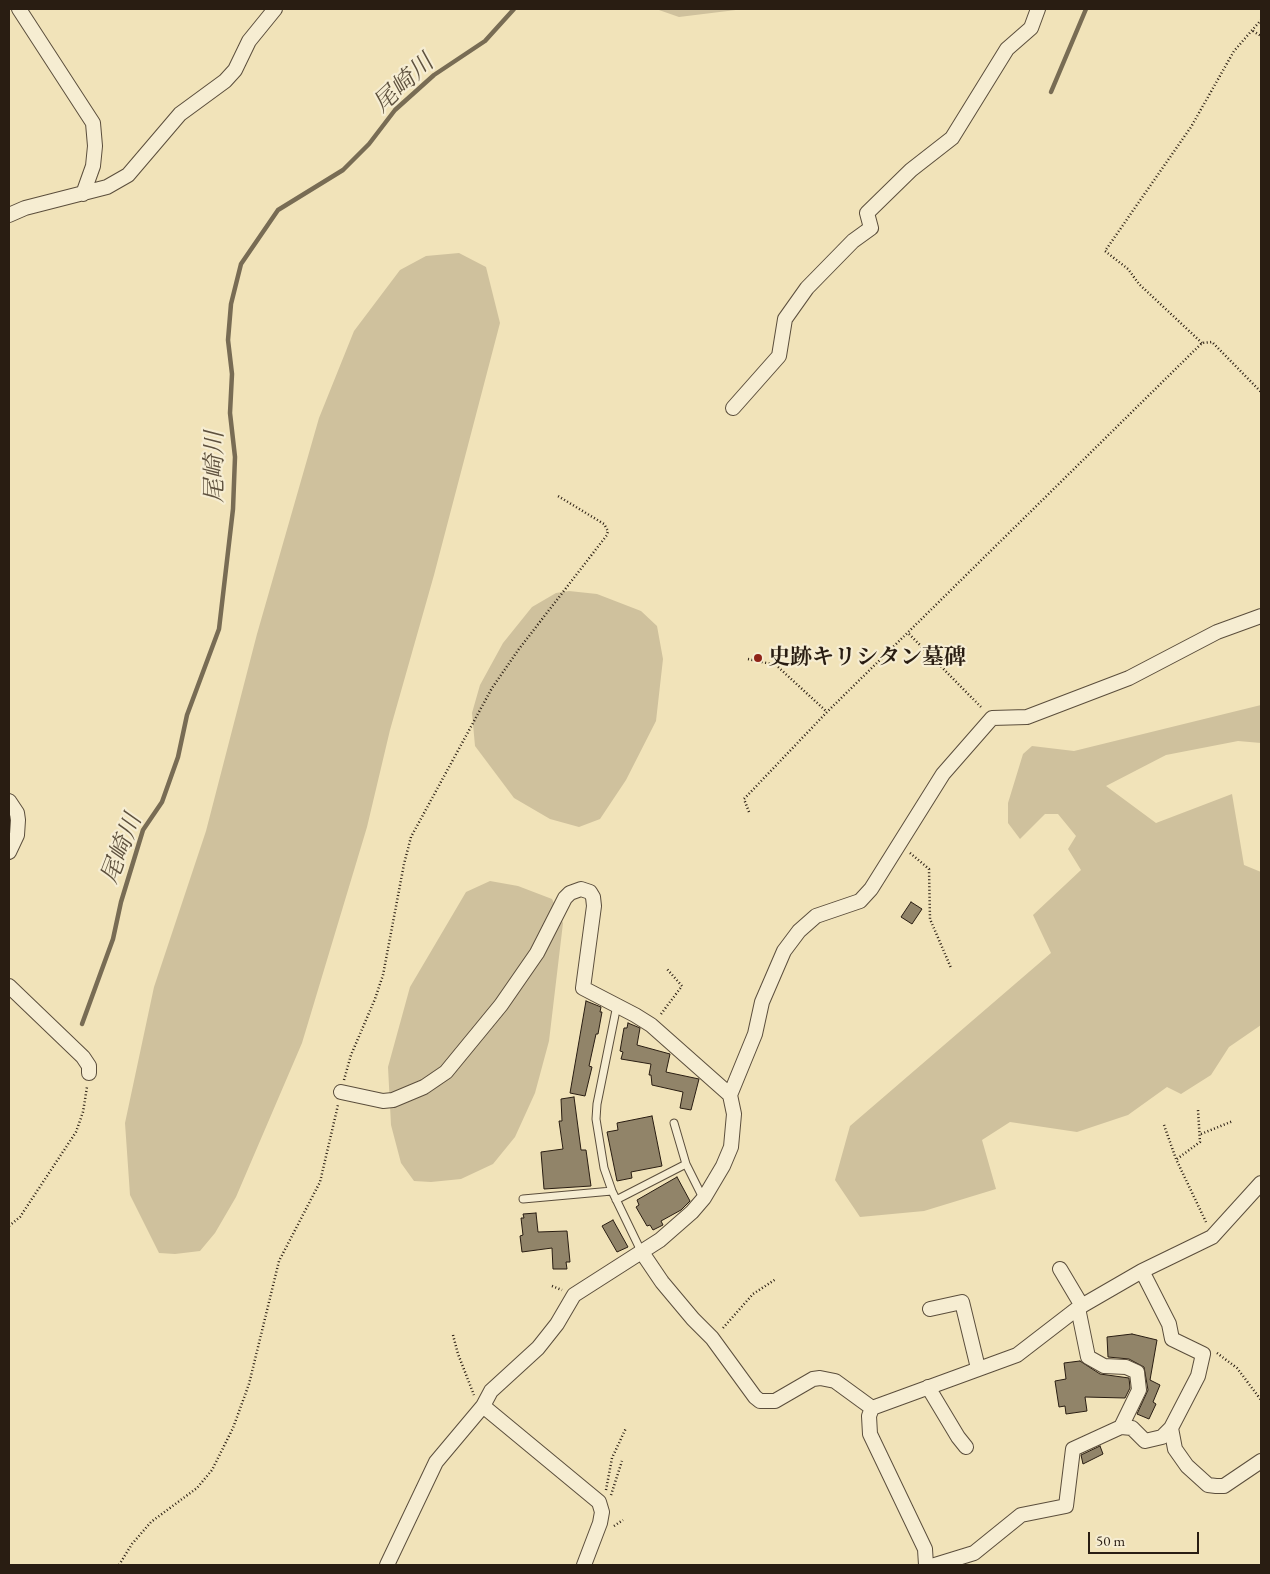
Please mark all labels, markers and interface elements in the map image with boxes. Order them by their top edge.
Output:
water label: 尾崎川 [368,49,440,119]
water label: 尾崎川 [201,431,229,503]
place label: 史跡キリシタン墓碑 [768,645,966,671]
marker: 史跡キリシタン墓碑 [752,652,764,664]
water label: 尾崎川 [96,810,148,888]
scale bar [1090,1522,1201,1554]
text: 50 m [1096,1531,1125,1550]

